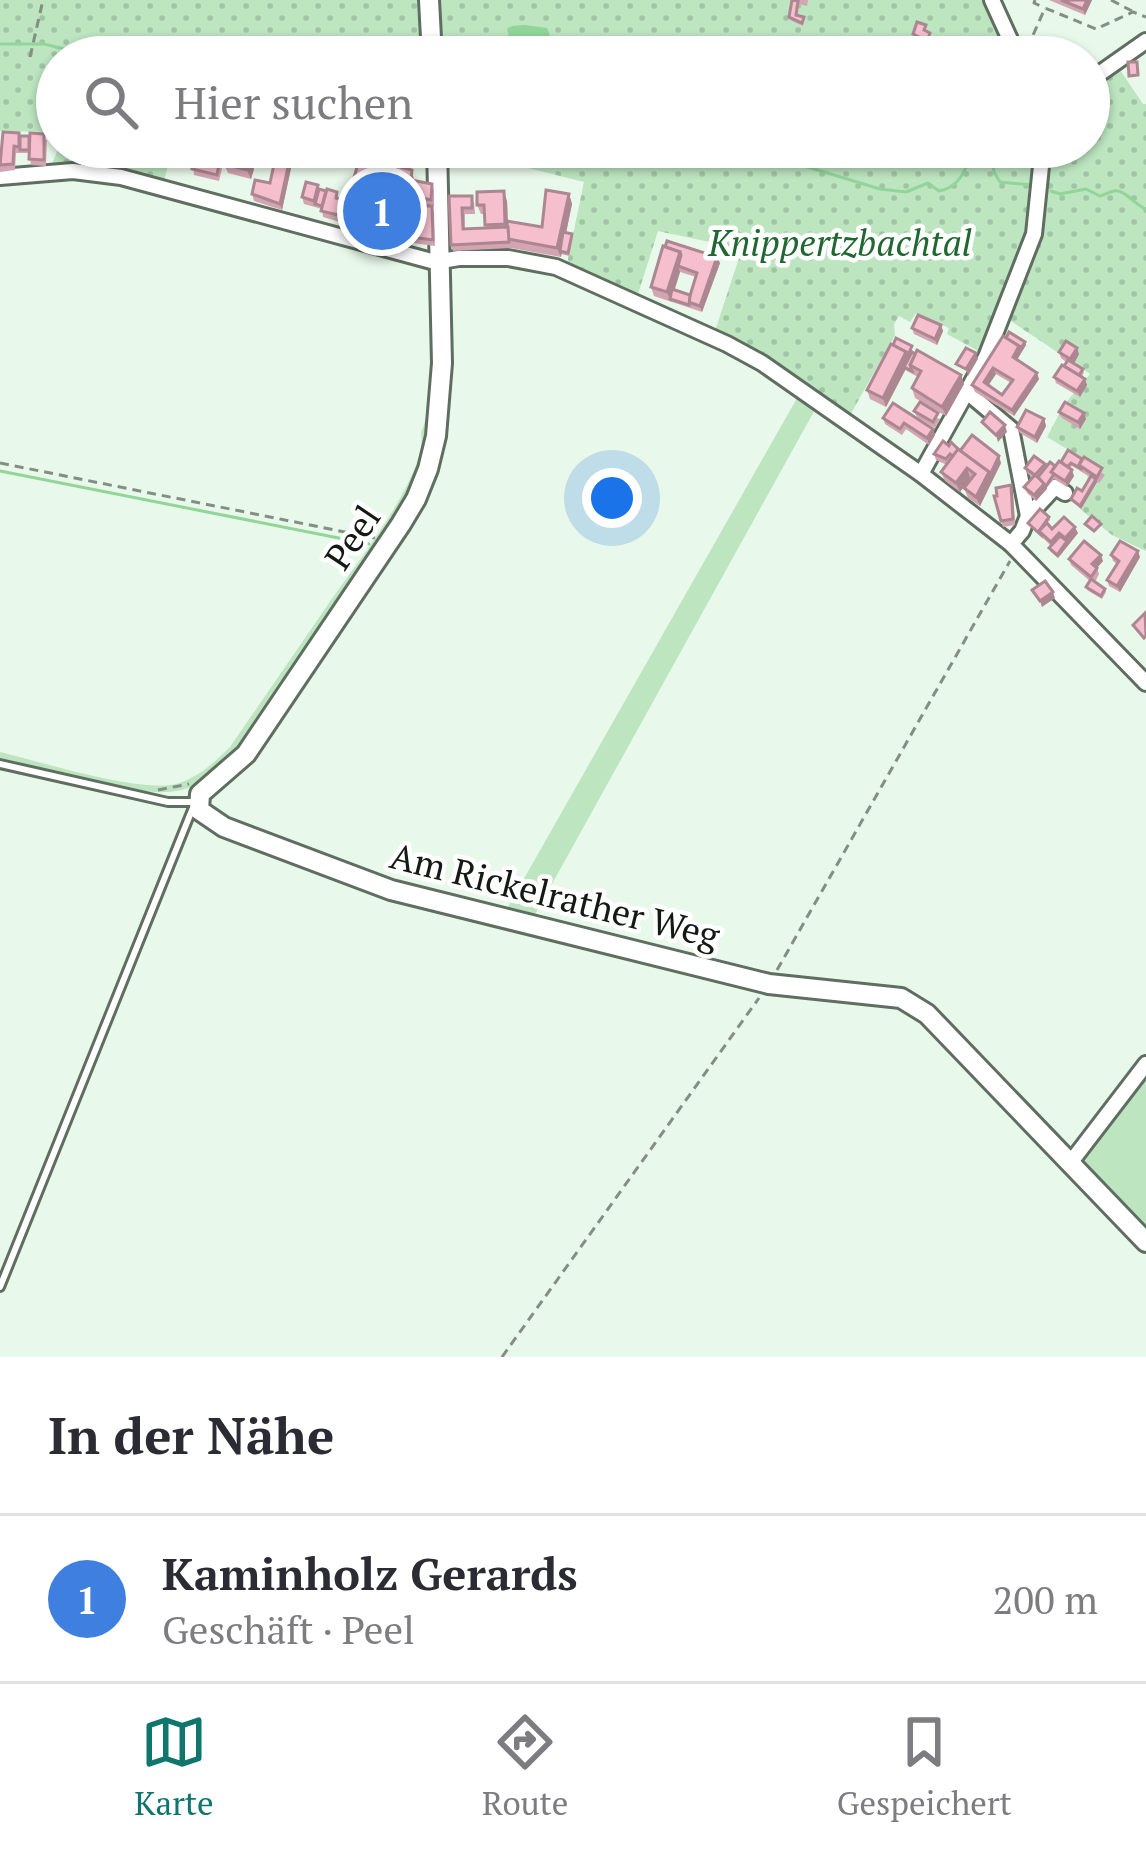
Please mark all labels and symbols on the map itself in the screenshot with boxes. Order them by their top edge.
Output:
pin: 1 [343,166,421,256]
park label: Knippertzbachtal [707,219,972,266]
your location [582,468,642,528]
street label: Peel [314,496,390,578]
street label: Am Rickelrather Weg [386,831,725,959]

